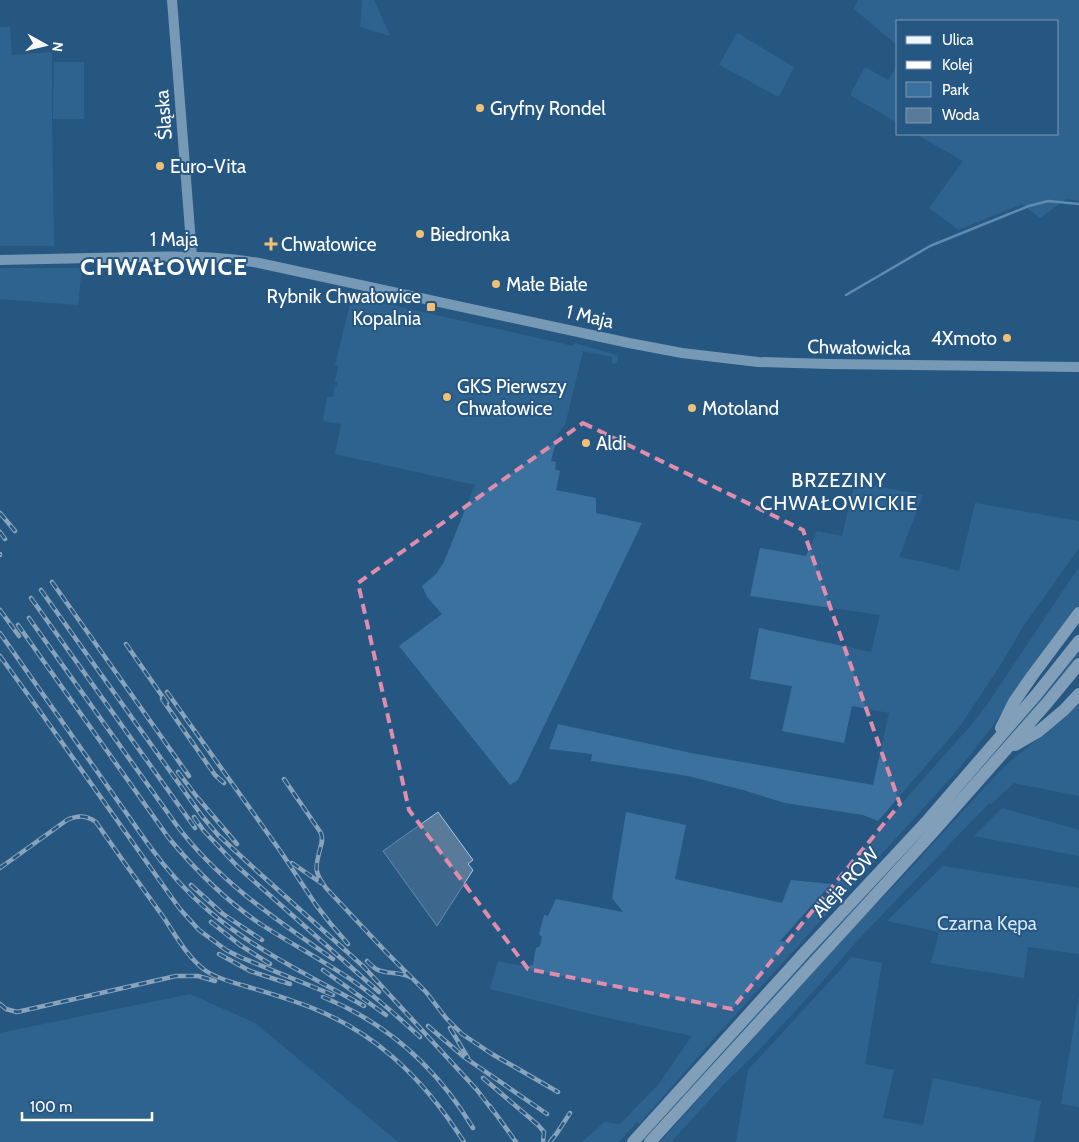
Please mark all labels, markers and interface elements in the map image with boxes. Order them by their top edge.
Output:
north arrow [20,20,70,70]
legend [896,20,1059,135]
text: Ulica [942,31,974,49]
text: N [48,41,67,53]
text: Kolej [942,56,973,74]
text: Park [942,81,969,99]
street label: Śląska [149,89,177,141]
place label: Gryfny Rondel [490,97,606,120]
marker: Gryfny Rondel [474,102,486,114]
text: Woda [942,106,980,124]
place label: Euro-Vita [170,155,246,178]
marker: Euro-Vita [154,160,166,172]
place label: Biedronka [430,223,510,246]
street label: 1 Maja [150,228,198,251]
marker: Biedronka [414,228,426,240]
place label: Chwałowice [281,233,377,256]
marker: Chwałowice [265,238,277,250]
district label: CHWAŁOWICE [80,252,248,281]
place label: Małe Białe [506,273,588,296]
marker: Małe Białe [490,278,502,290]
place label: Rybnik Chwałowice Kopalnia [267,285,421,330]
street label: 1 Maja [564,300,616,333]
marker: Rybnik Chwałowice Kopalnia [425,301,437,313]
place label: 4Xmoto [931,327,997,350]
marker: 4Xmoto [1001,332,1013,344]
street label: Chwałowicka [807,335,911,360]
place label: GKS Pierwszy Chwałowice [457,375,567,420]
marker: GKS Pierwszy Chwałowice [441,391,453,403]
place label: Motoland [702,397,779,420]
marker: Motoland [686,402,698,414]
place label: Aldi [596,432,627,455]
marker: Aldi [580,437,592,449]
district label: BRZEZINY CHWAŁOWICKIE [760,468,918,515]
street label: Aleja ROW [807,843,883,922]
park label: Czarna Kępa [937,912,1037,935]
scale bar [22,1090,152,1122]
text: 100 m [30,1098,72,1116]

